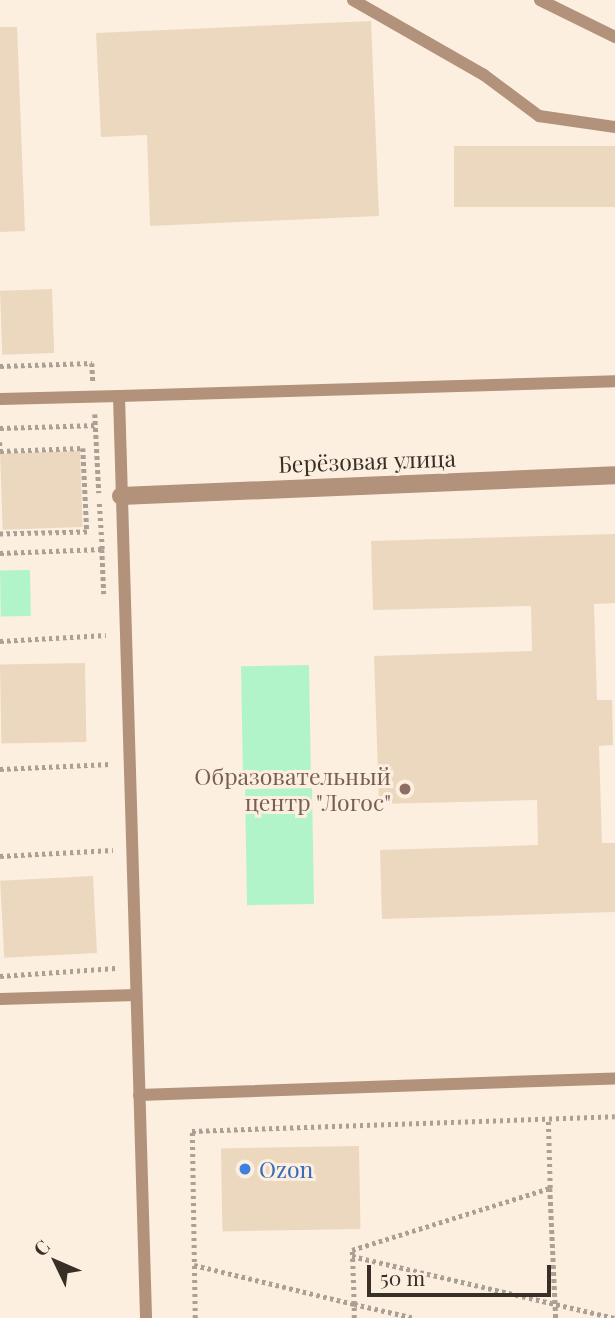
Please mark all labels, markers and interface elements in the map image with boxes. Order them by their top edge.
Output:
street label: Берёзовая улица [278,444,456,478]
place label: Образовательный центр "Логос" [194,762,391,816]
marker: Образовательный центр "Логос" [397,781,413,797]
place label: Ozon [259,1155,313,1183]
marker: Ozon [237,1161,253,1177]
north arrow [21,1227,91,1297]
text: С [27,1234,55,1261]
scale bar [370,1252,554,1296]
text: 50 m [380,1263,425,1291]

